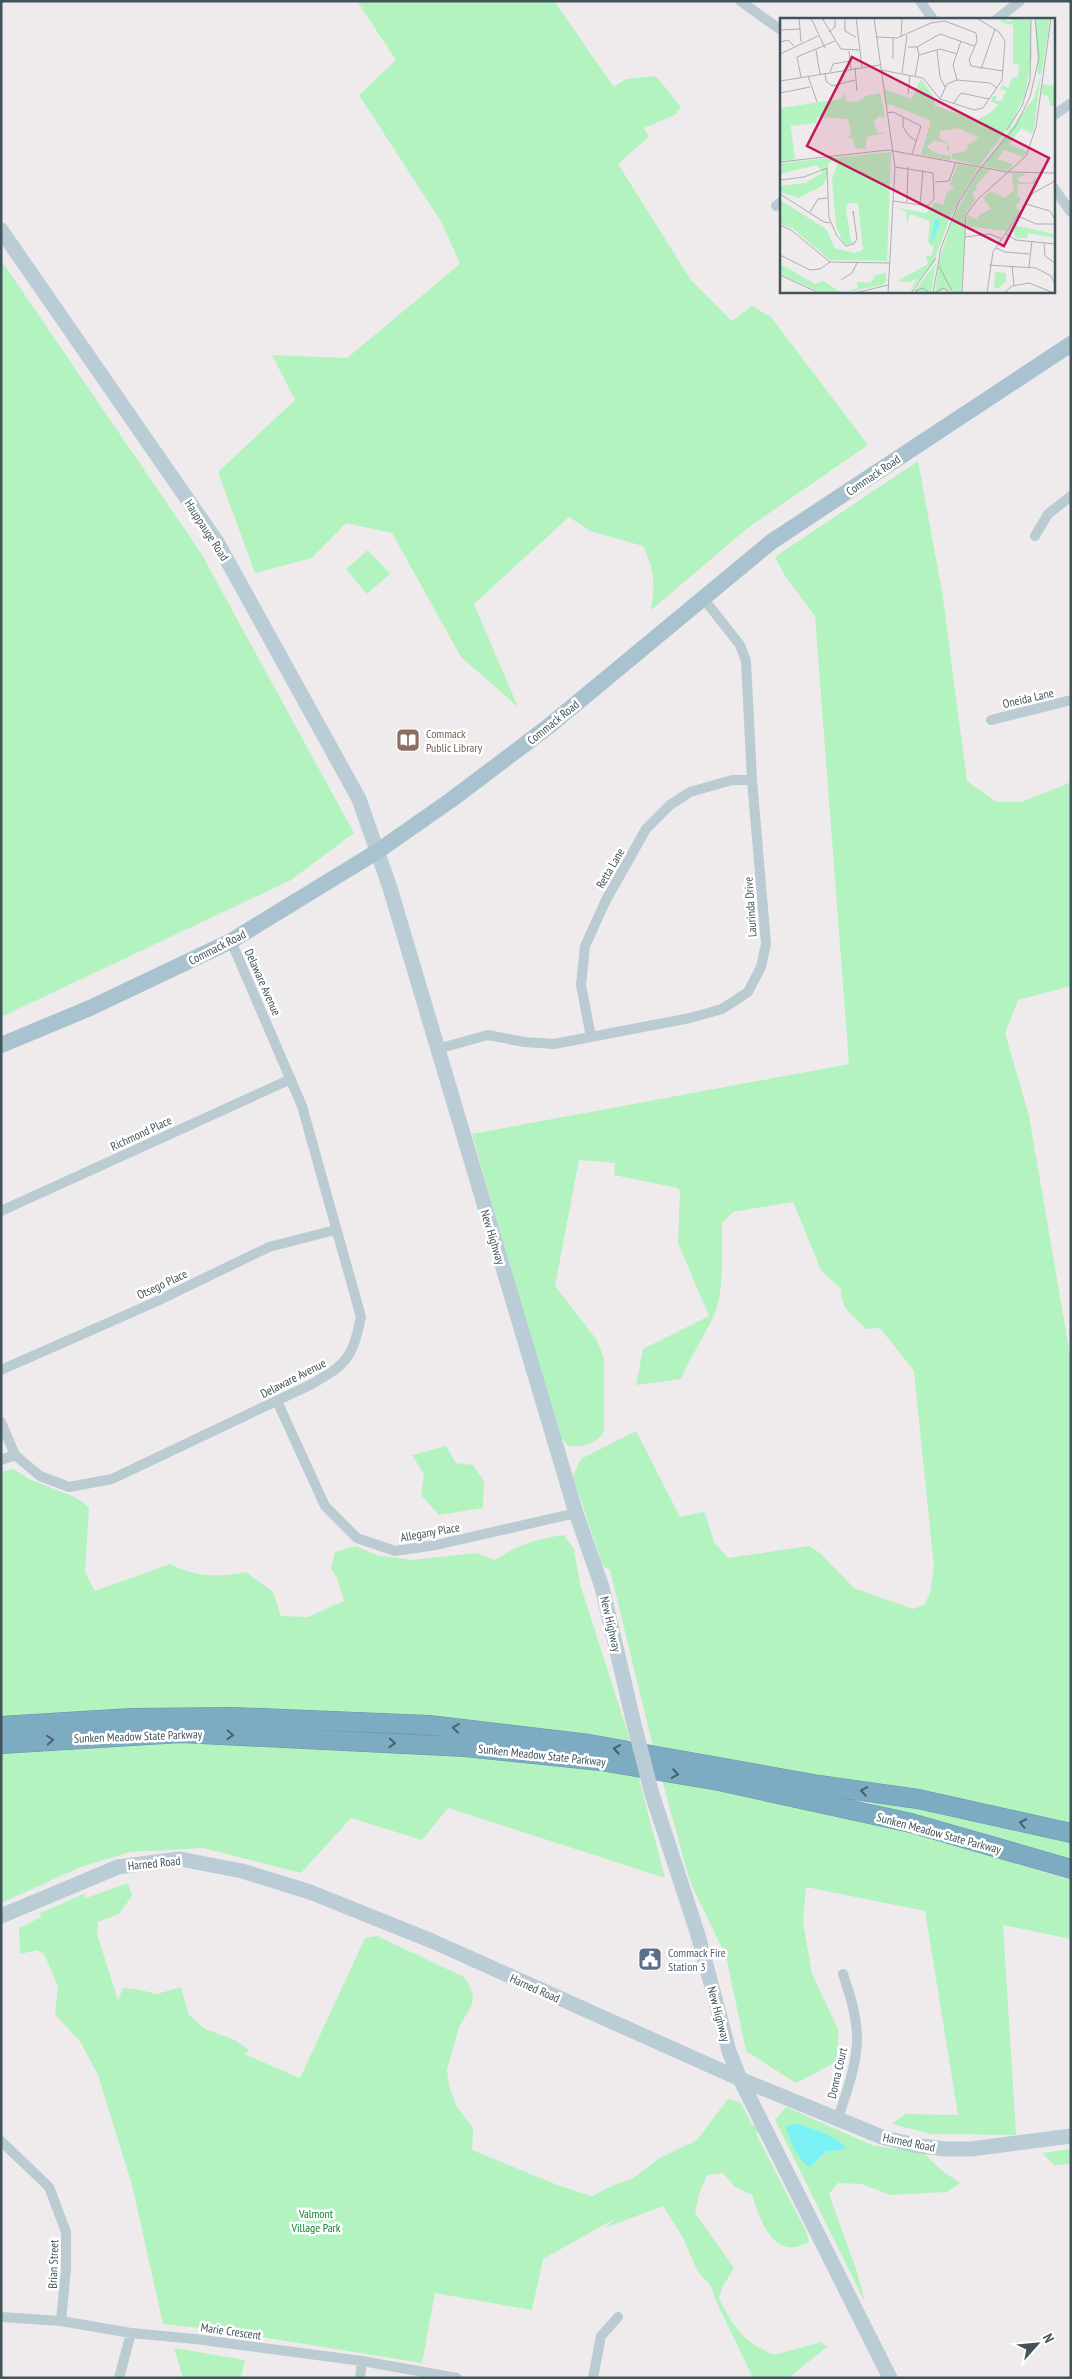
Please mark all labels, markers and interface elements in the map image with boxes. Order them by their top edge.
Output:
inset map [780,18,1054,292]
street label: Commack Road [843,451,903,499]
street label: Hauppauge Road [182,497,232,563]
street label: Oneida Lane [1001,685,1055,711]
street label: Commack Road [524,697,582,747]
place label: Commack Public Library [426,726,483,755]
library icon: Commack Public Library [395,727,421,753]
street label: Retta Lane [592,845,628,891]
street label: Laurinda Drive [740,876,760,938]
street label: Commack Road [186,926,248,968]
street label: Delaware Avenue [242,946,284,1018]
street label: Richmond Place [108,1112,174,1154]
street label: New Highway [478,1208,509,1267]
street label: Otsego Place [134,1266,190,1302]
street label: Delaware Avenue [258,1355,328,1401]
street label: Allegany Place [399,1519,461,1545]
street label: New Highway [597,1595,625,1654]
one-way arrow [452,1722,460,1733]
street label: Sunken Meadow State Parkway [74,1726,203,1746]
one-way arrow [226,1729,234,1740]
one-way arrow [46,1735,54,1746]
one-way arrow [388,1738,396,1748]
street label: Sunken Meadow State Parkway [477,1741,607,1769]
one-way arrow [613,1745,622,1755]
one-way arrow [671,1768,679,1778]
one-way arrow [859,1787,868,1797]
street label: Sunken Meadow State Parkway [875,1809,1003,1857]
one-way arrow [1019,1818,1027,1829]
street label: Harned Road [127,1853,181,1873]
place label: Commack Fire Station 3 [668,1945,726,1974]
public building icon: Commack Fire Station 3 [637,1946,663,1972]
street label: Harned Road [508,1970,562,2006]
street label: New Highway [704,1985,734,2044]
street label: Donna Court [824,2045,850,2100]
street label: Harned Road [882,2129,936,2155]
park label: Valmont Village Park [290,2206,341,2235]
street label: Brian Street [45,2239,61,2289]
street label: Marie Crescent [200,2319,263,2343]
north arrow [1012,2319,1062,2369]
text: N [1039,2331,1058,2346]

